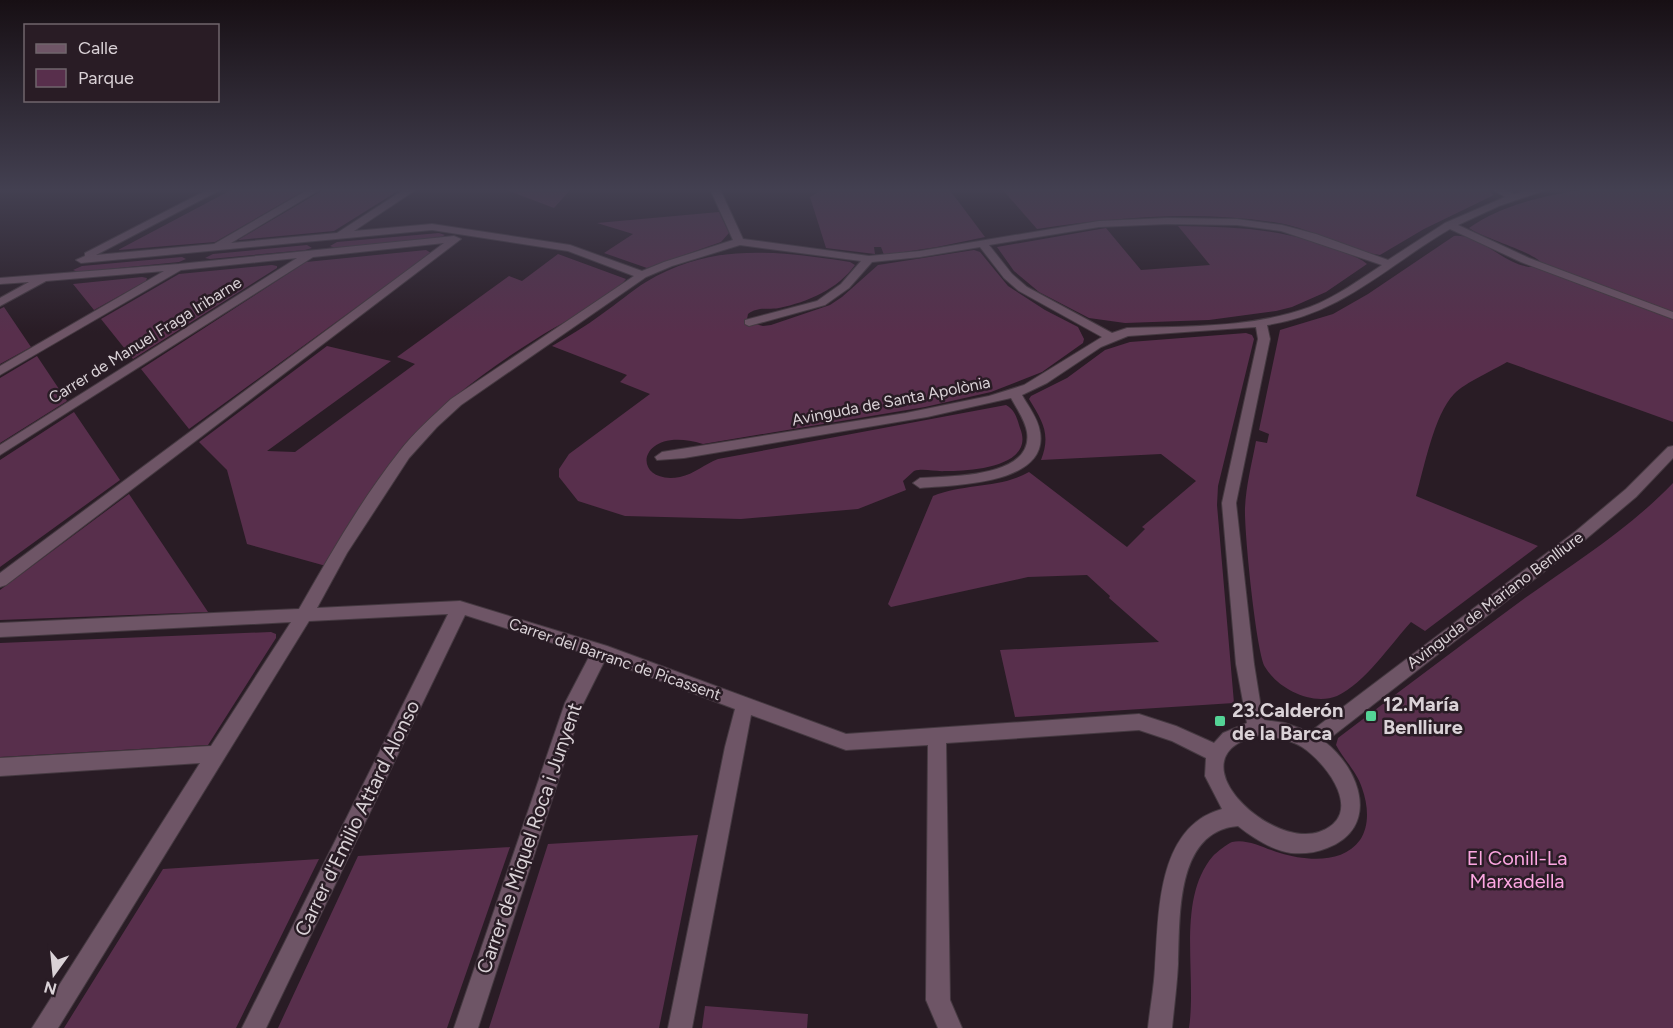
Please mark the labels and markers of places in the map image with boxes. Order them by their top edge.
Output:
place label: 12.María Benlliure [1383,692,1463,739]
place label: 23.Calderón de la Barca [1232,698,1343,745]
marker: 12.María Benlliure [1364,709,1378,723]
marker: 23.Calderón de la Barca [1213,714,1227,728]

